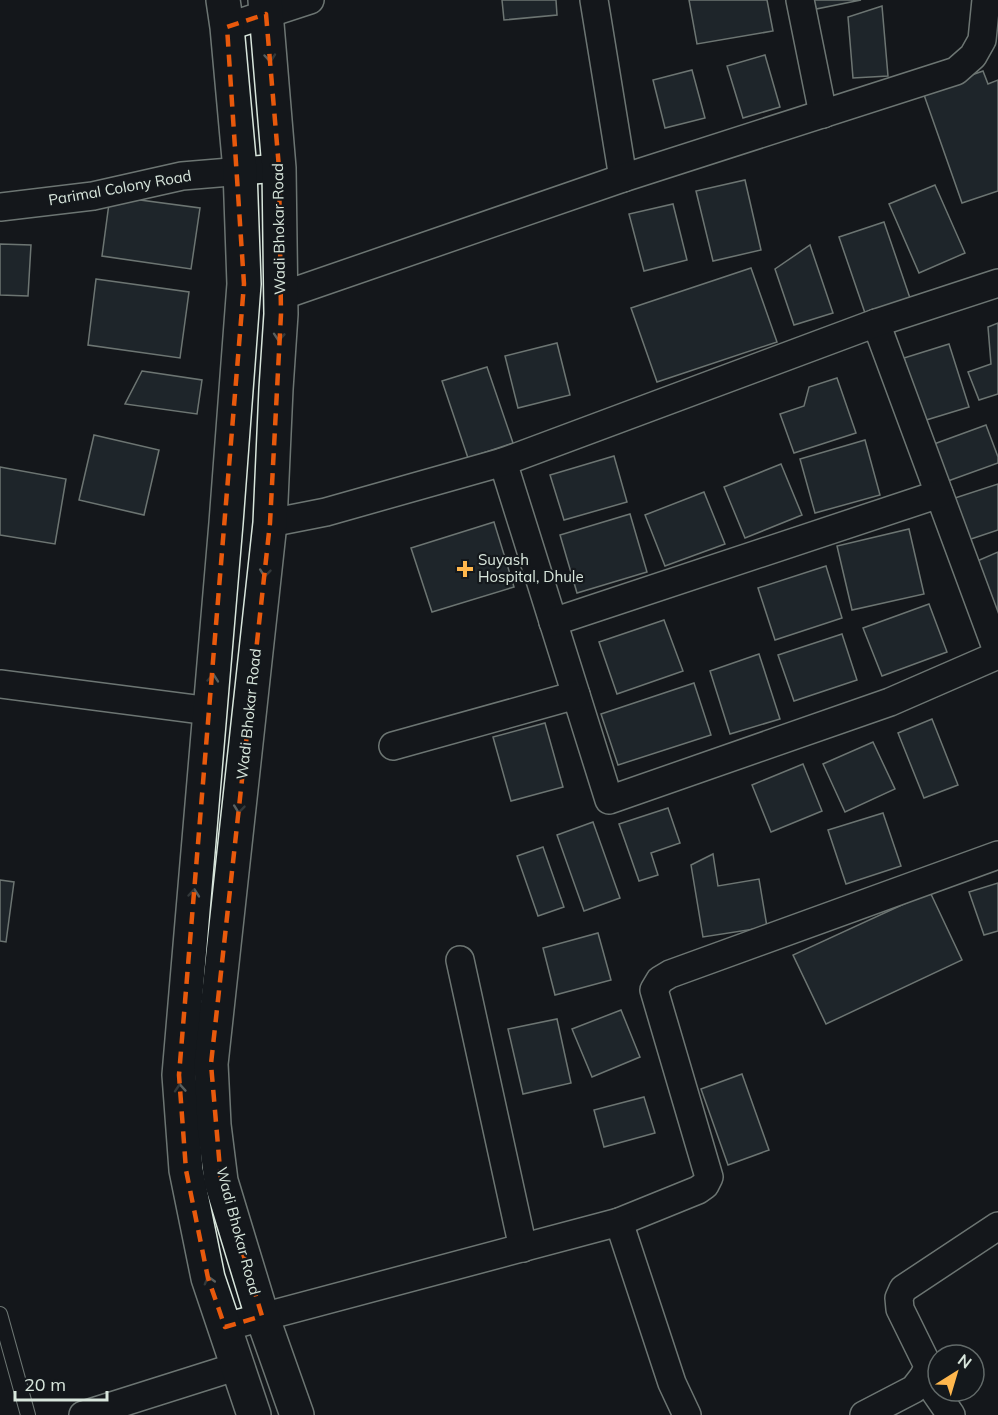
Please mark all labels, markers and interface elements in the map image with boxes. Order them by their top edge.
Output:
one-way arrow [263,54,276,63]
street label: Wadi Bhokar Road [268,163,289,295]
street label: Parimal Colony Road [47,166,193,209]
one-way arrow [273,332,286,341]
place label: Suyash Hospital, Dhule [478,550,584,586]
marker: Suyash Hospital, Dhule [456,560,474,578]
one-way arrow [259,569,272,578]
street label: Wadi Bhokar Road [232,647,265,780]
one-way arrow [206,674,219,683]
one-way arrow [233,804,246,813]
one-way arrow [187,889,200,898]
one-way arrow [174,1083,187,1092]
street label: Wadi Bhokar Road [212,1165,265,1297]
one-way arrow [204,1275,216,1286]
north arrow [926,1343,986,1403]
text: N [954,1349,976,1373]
scale bar [15,1364,106,1402]
text: 20 m [24,1373,66,1396]

